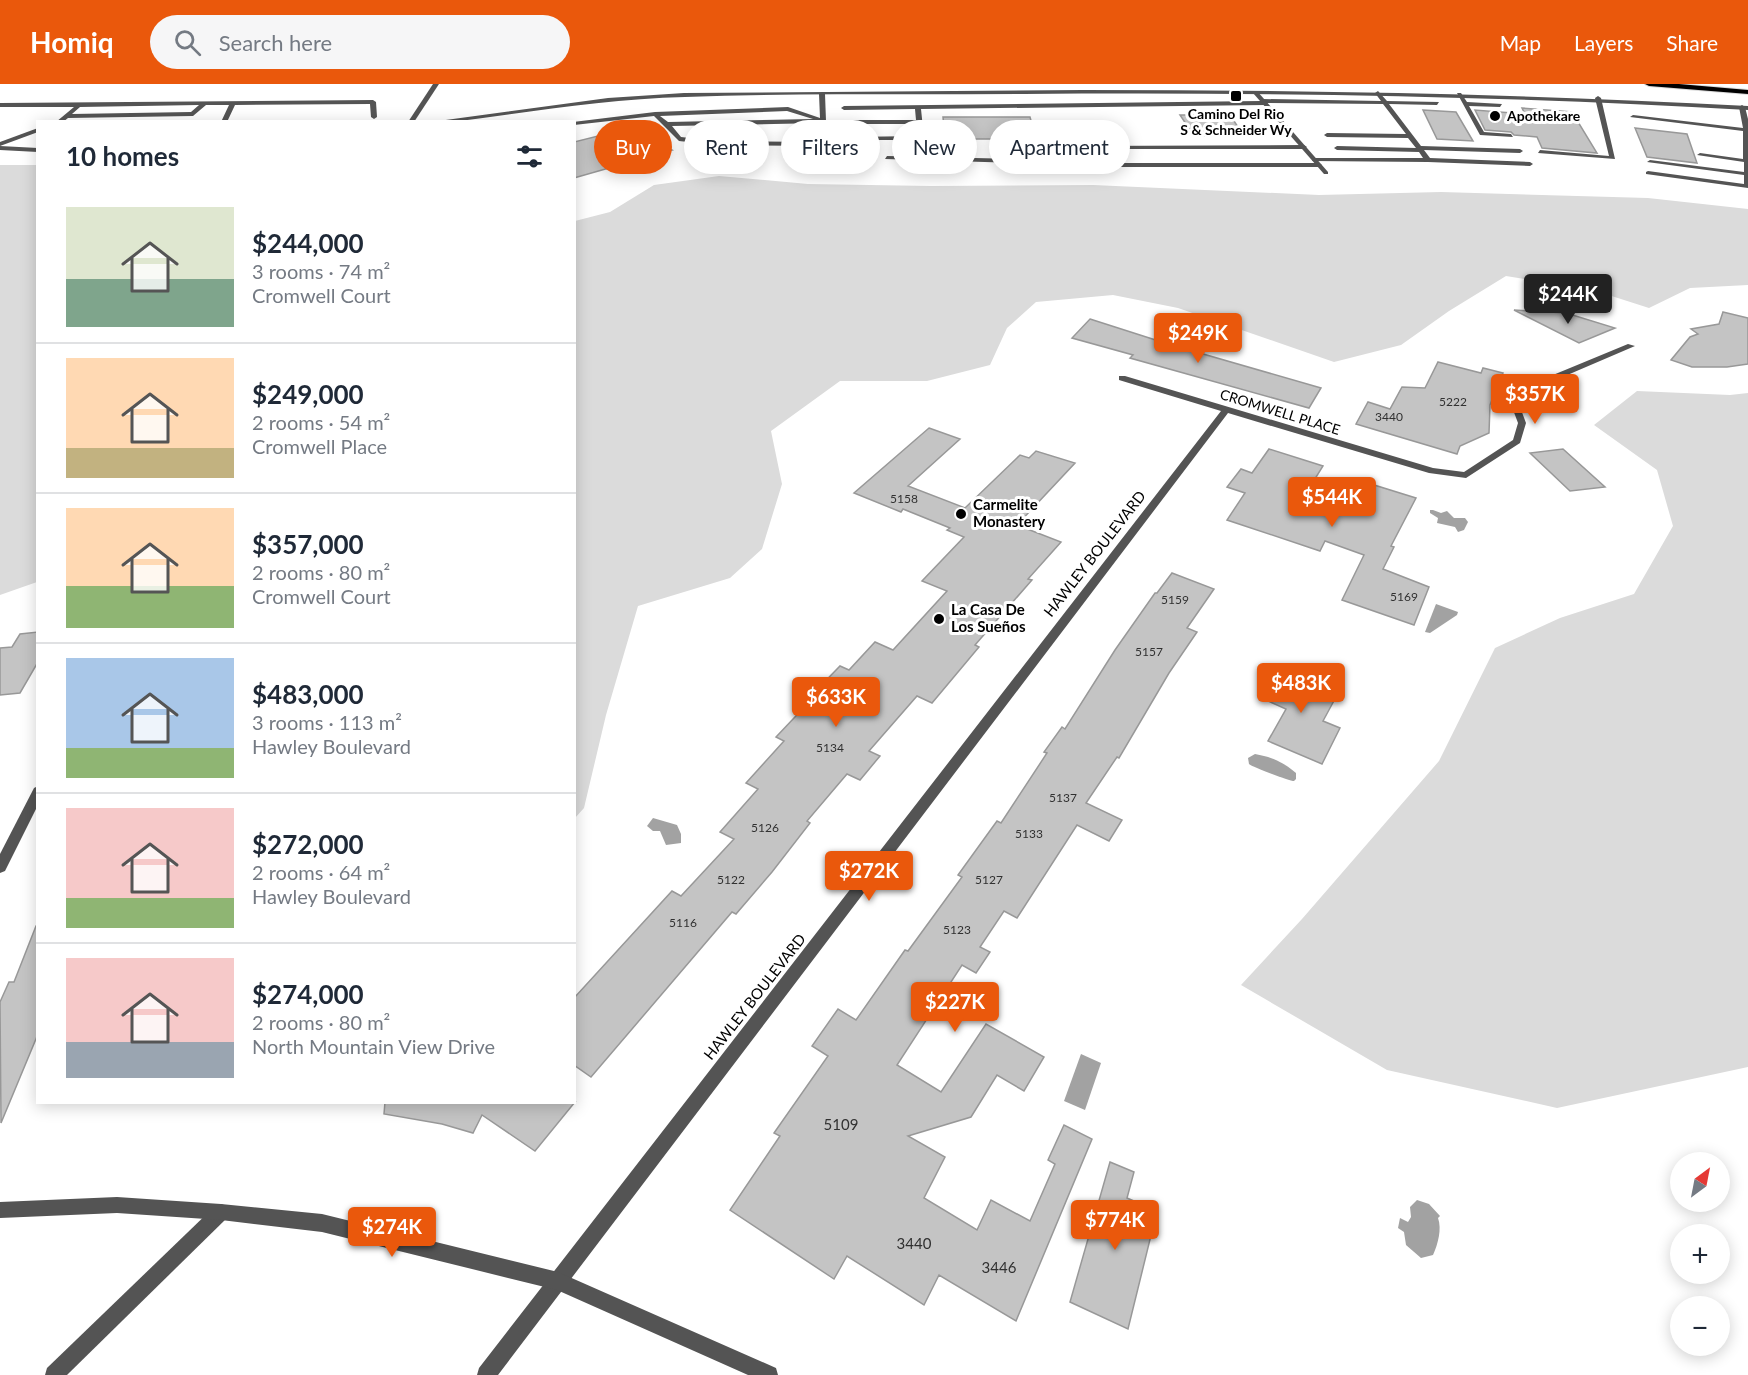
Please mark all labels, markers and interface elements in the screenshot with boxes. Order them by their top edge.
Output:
search box [150,15,570,69]
text: Homiq [30,25,114,59]
icon: search [171,26,204,59]
text: Search here [219,29,332,56]
text: Map [1500,30,1541,55]
text: Layers [1574,30,1633,55]
text: Share [1666,30,1718,55]
marker: Camino Del Rio S & Schneider Wy [1229,89,1243,103]
place label: Camino Del Rio S & Schneider Wy [1180,105,1292,138]
place label: Apothekare [1506,107,1581,124]
marker: Apothekare [1488,109,1502,123]
chip: Buy [594,120,672,174]
chip: Rent [684,120,769,174]
chip: Filters [781,120,880,174]
chip: New [892,120,977,174]
chip: Apartment [989,120,1130,174]
text: 10 homes [66,140,179,172]
icon: filters [513,140,546,173]
text: $244,000 [252,227,364,259]
icon: home [114,231,186,303]
text: 3 rooms · 74 m² [252,259,390,283]
pin: $244K [1526,274,1610,325]
text: $244K [1538,281,1598,305]
text: Cromwell Court [252,283,391,307]
pin: $249K [1156,313,1240,364]
text: $249K [1168,320,1228,344]
pin: $357K [1493,374,1577,425]
text: $249,000 [252,378,364,410]
text: $357K [1505,381,1565,405]
icon: home [114,382,186,454]
street label: CROMWELL PLACE [1218,385,1342,438]
house number: 5222 [1439,394,1467,409]
house number: 3440 [1375,409,1403,424]
text: 2 rooms · 54 m² [252,410,390,434]
text: Cromwell Place [252,434,387,458]
pin: $544K [1290,477,1374,528]
text: $544K [1302,484,1362,508]
street label: HAWLEY BOULEVARD [1039,487,1149,620]
house number: 5158 [890,491,918,506]
place label: Carmelite Monastery [973,495,1045,530]
marker: Carmelite Monastery [954,507,968,521]
text: $357,000 [252,528,364,560]
icon: home [114,532,186,604]
text: 2 rooms · 80 m² [252,560,390,584]
text: Cromwell Court [252,584,391,608]
house number: 5169 [1390,589,1418,604]
house number: 5159 [1161,592,1189,607]
place label: La Casa De Los Sueños [951,600,1026,635]
marker: La Casa De Los Sueños [932,612,946,626]
house number: 5157 [1135,644,1163,659]
pin: $483K [1259,663,1343,714]
text: $483K [1271,670,1331,694]
pin: $633K [794,677,878,728]
text: $483,000 [252,678,364,710]
icon: home [114,682,186,754]
text: $633K [806,684,866,708]
text: 3 rooms · 113 m² [252,710,402,734]
text: Hawley Boulevard [252,734,411,758]
house number: 5134 [816,740,844,755]
house number: 5137 [1049,790,1077,805]
house number: 5126 [751,820,779,835]
house number: 5133 [1015,826,1043,841]
text: $272,000 [252,828,364,860]
icon: home [114,832,186,904]
pin: $272K [827,851,911,902]
text: $272K [839,858,899,882]
text: 2 rooms · 64 m² [252,860,390,884]
house number: 5122 [717,872,745,887]
house number: 5127 [975,872,1003,887]
text: Hawley Boulevard [252,884,411,908]
house number: 5116 [669,915,697,930]
house number: 5123 [943,922,971,937]
street label: HAWLEY BOULEVARD [699,930,809,1063]
text: $274,000 [252,978,364,1010]
icon: home [114,982,186,1054]
pin: $227K [913,982,997,1033]
text: $227K [925,989,985,1013]
text: 2 rooms · 80 m² [252,1010,390,1034]
text: North Mountain View Drive [252,1034,495,1058]
house number: 5109 [824,1115,858,1133]
north arrow [1670,1152,1730,1212]
map controls [1670,1152,1730,1356]
pin: $774K [1073,1200,1157,1251]
pin: $274K [350,1207,434,1258]
text: $774K [1085,1207,1145,1231]
text: $274K [362,1214,422,1238]
button: + [1670,1224,1730,1284]
house number: 3440 [897,1234,932,1252]
house number: 3446 [982,1258,1017,1276]
button: − [1670,1296,1730,1356]

